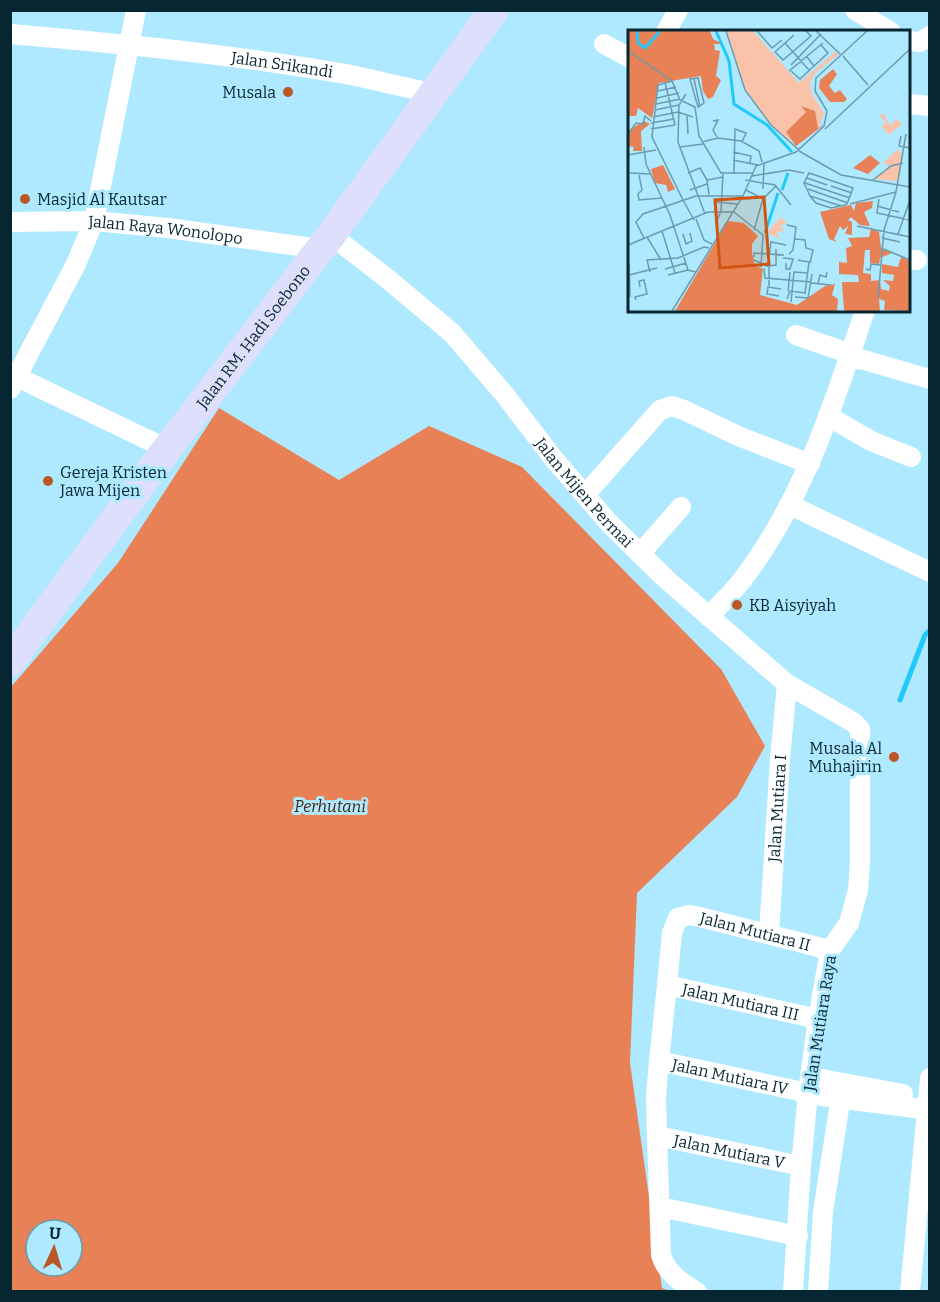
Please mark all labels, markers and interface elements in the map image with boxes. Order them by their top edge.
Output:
inset map [628,30,910,312]
street label: Jalan Srikandi [229,47,335,81]
place label: Musala [222,83,276,102]
marker: Musala [281,85,295,99]
place label: Masjid Al Kautsar [37,190,167,209]
marker: Masjid Al Kautsar [18,192,32,206]
street label: Jalan Raya Wonolopo [87,211,244,248]
street label: Jalan RM. Hadi Soebono [191,261,314,413]
street label: Jalan Mijen Permai [531,433,638,551]
place label: Gereja Kristen Jawa Mijen [59,463,167,500]
marker: Gereja Kristen Jawa Mijen [41,474,55,488]
place label: KB Aisyiyah [749,596,836,615]
marker: KB Aisyiyah [730,598,744,612]
place label: Musala Al Muhajirin [808,739,882,776]
marker: Musala Al Muhajirin [887,750,901,764]
street label: Jalan Mutiara I [764,754,790,864]
park label: Perhutani [294,797,366,816]
street label: Jalan Mutiara II [697,908,813,954]
street label: Jalan Mutiara Raya [800,953,840,1093]
street label: Jalan Mutiara III [680,979,801,1024]
street label: Jalan Mutiara IV [669,1054,791,1098]
street label: Jalan Mutiara V [671,1130,788,1172]
north arrow [24,1218,84,1278]
text: U [48,1224,62,1243]

